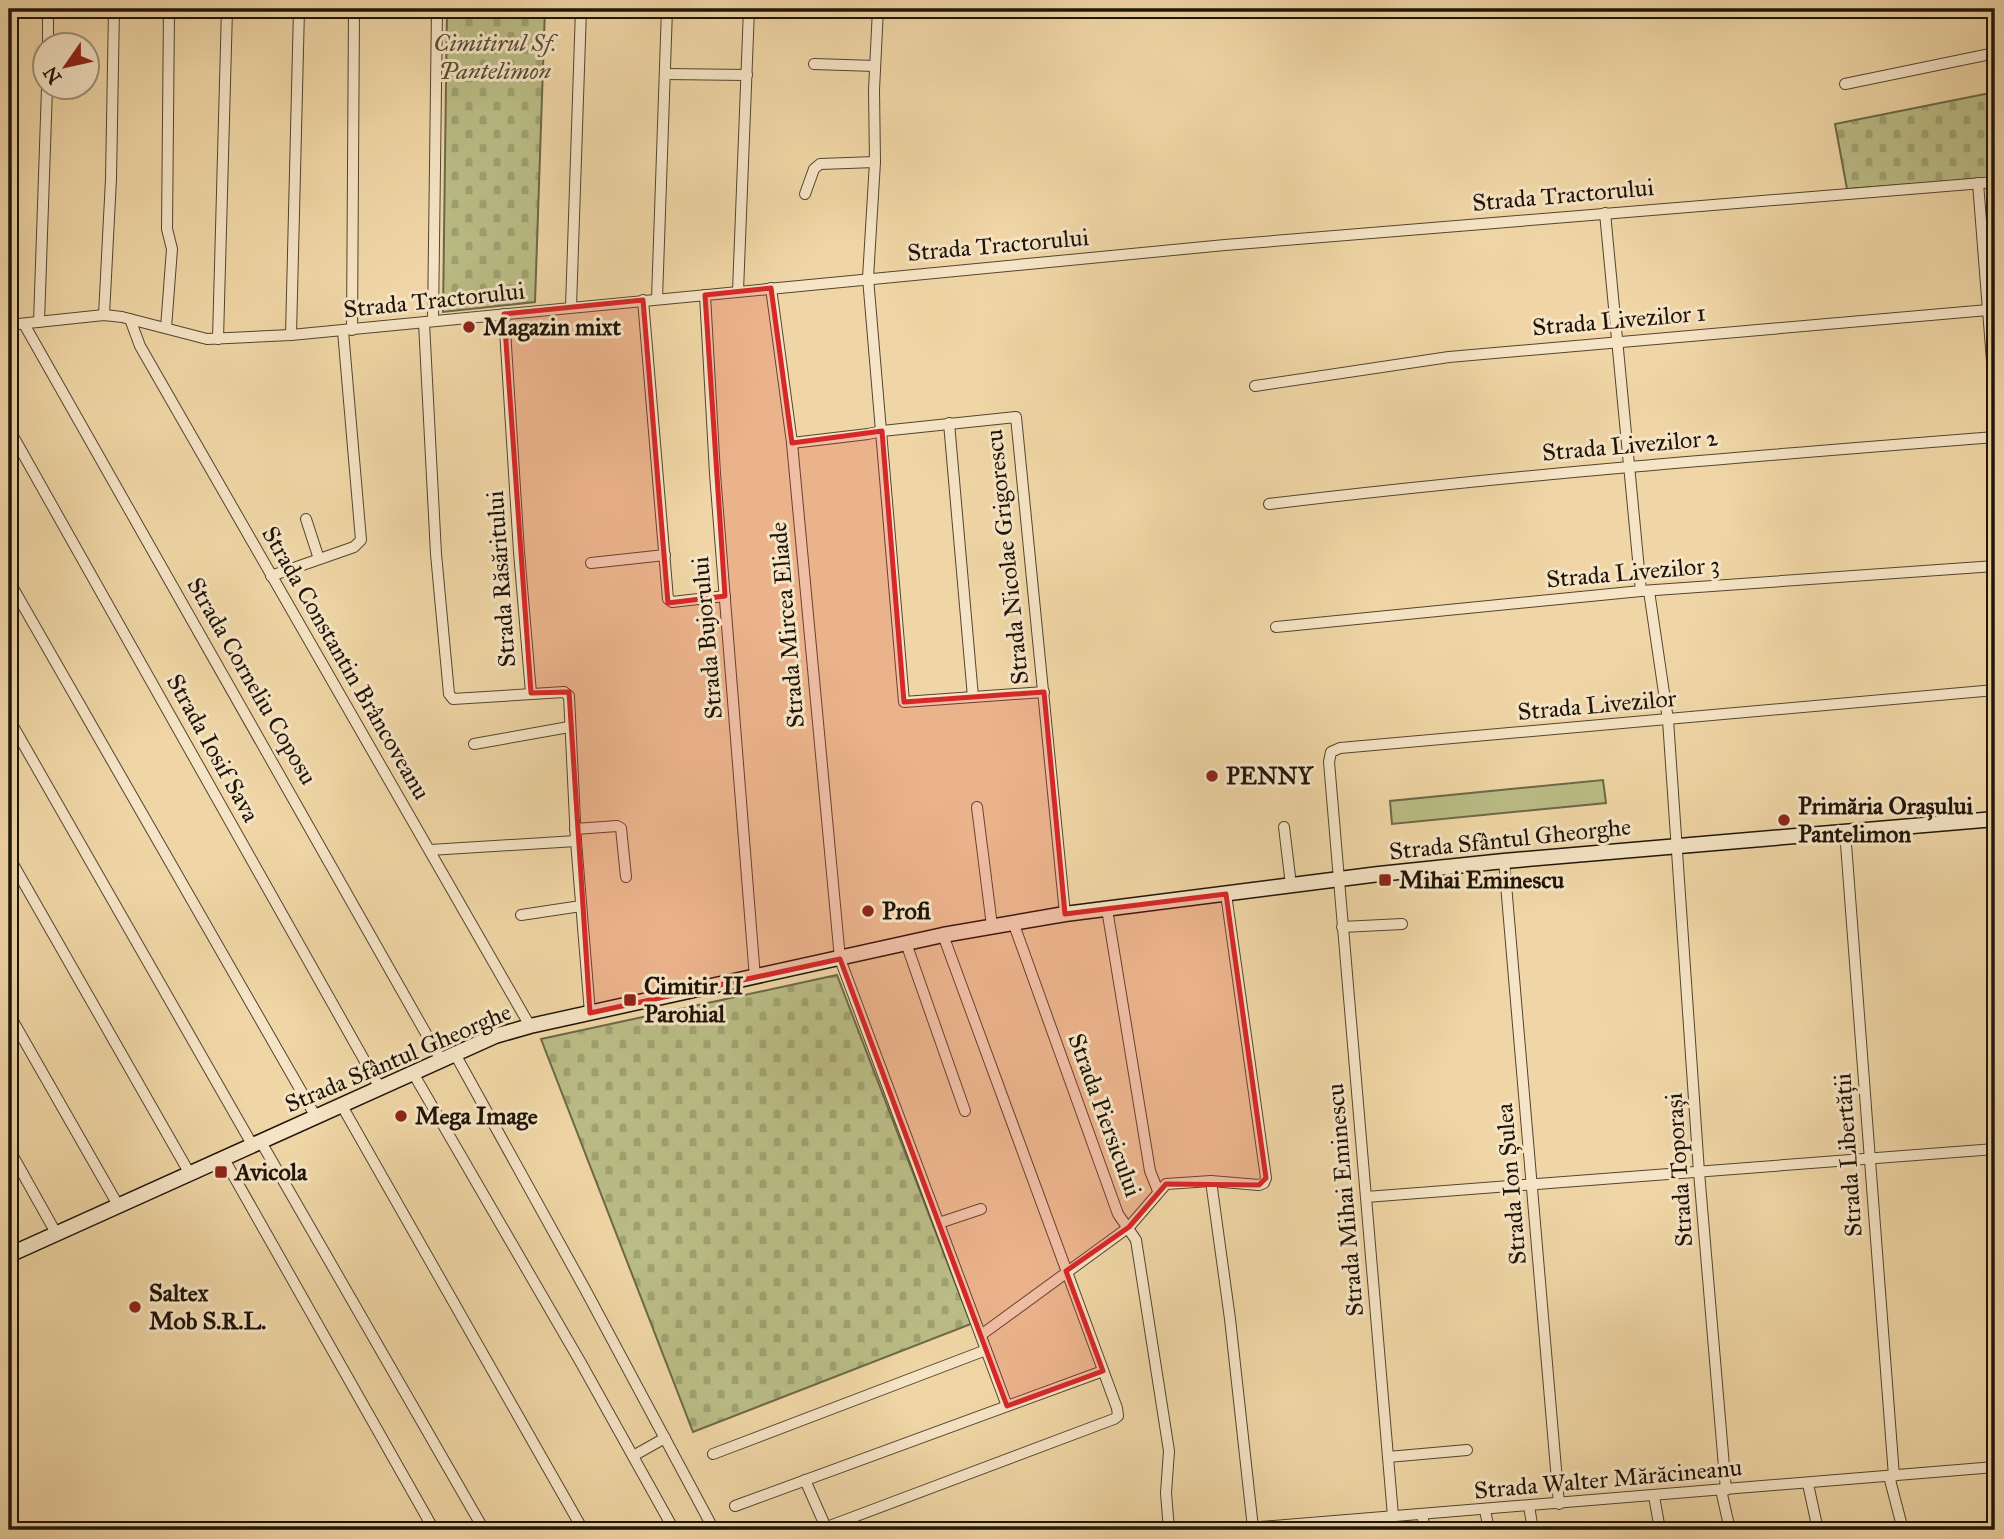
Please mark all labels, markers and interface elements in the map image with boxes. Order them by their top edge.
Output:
park label: Cimitirul Sf. Pantelimon [434,28,558,86]
north arrow [32,32,102,102]
text: N [38,62,66,88]
street label: Strada Tractorului [1471,172,1655,218]
street label: Strada Tractorului [906,222,1090,268]
street label: Strada Tractorului [342,276,527,324]
street label: Strada Livezilor 1 [1531,297,1707,343]
place label: Magazin mixt [483,312,621,342]
marker: Magazin mixt [461,319,477,335]
street label: Strada Livezilor 2 [1541,422,1719,468]
street label: Strada Nicolae Grigorescu [979,428,1035,686]
street label: Strada Răsăritului [480,489,522,668]
street label: Strada Constantin Brâncoveanu [255,521,437,805]
street label: Strada Mircea Eliade [763,521,811,729]
street label: Strada Livezilor 3 [1545,549,1721,595]
street label: Strada Bujorului [685,555,729,721]
street label: Strada Corneliu Coposu [180,572,324,790]
street label: Strada Iosif Sava [160,669,266,828]
street label: Strada Livezilor [1516,683,1678,727]
place label: PENNY [1226,761,1315,791]
marker: PENNY [1204,768,1220,784]
place label: Primăria Orașului Pantelimon [1798,791,1974,849]
street label: Strada Sfântul Gheorghe [1388,811,1632,867]
marker: Primăria Orașului Pantelimon [1776,812,1792,828]
place label: Mihai Eminescu [1399,865,1564,895]
marker: Mihai Eminescu [1377,872,1393,888]
place label: Profi [882,896,932,926]
marker: Profi [860,903,876,919]
place label: Cimitir II Parohial [644,971,743,1029]
marker: Cimitir II Parohial [622,992,638,1008]
street label: Strada Sfântul Gheorghe [280,997,516,1119]
street label: Strada Piersicului [1062,1029,1149,1201]
street label: Strada Libertății [1827,1072,1869,1238]
street label: Strada Mihai Eminescu [1320,1082,1370,1318]
street label: Strada Toporași [1659,1092,1699,1248]
place label: Mega Image [415,1101,538,1131]
street label: Strada Ion Șulea [1489,1101,1533,1266]
marker: Mega Image [393,1108,409,1124]
place label: Avicola [233,1157,308,1187]
marker: Avicola [213,1164,229,1180]
place label: Saltex Mob S.R.L. [149,1278,266,1336]
marker: Saltex Mob S.R.L. [127,1299,143,1315]
street label: Strada Walter Mărăcineanu [1473,1452,1744,1506]

